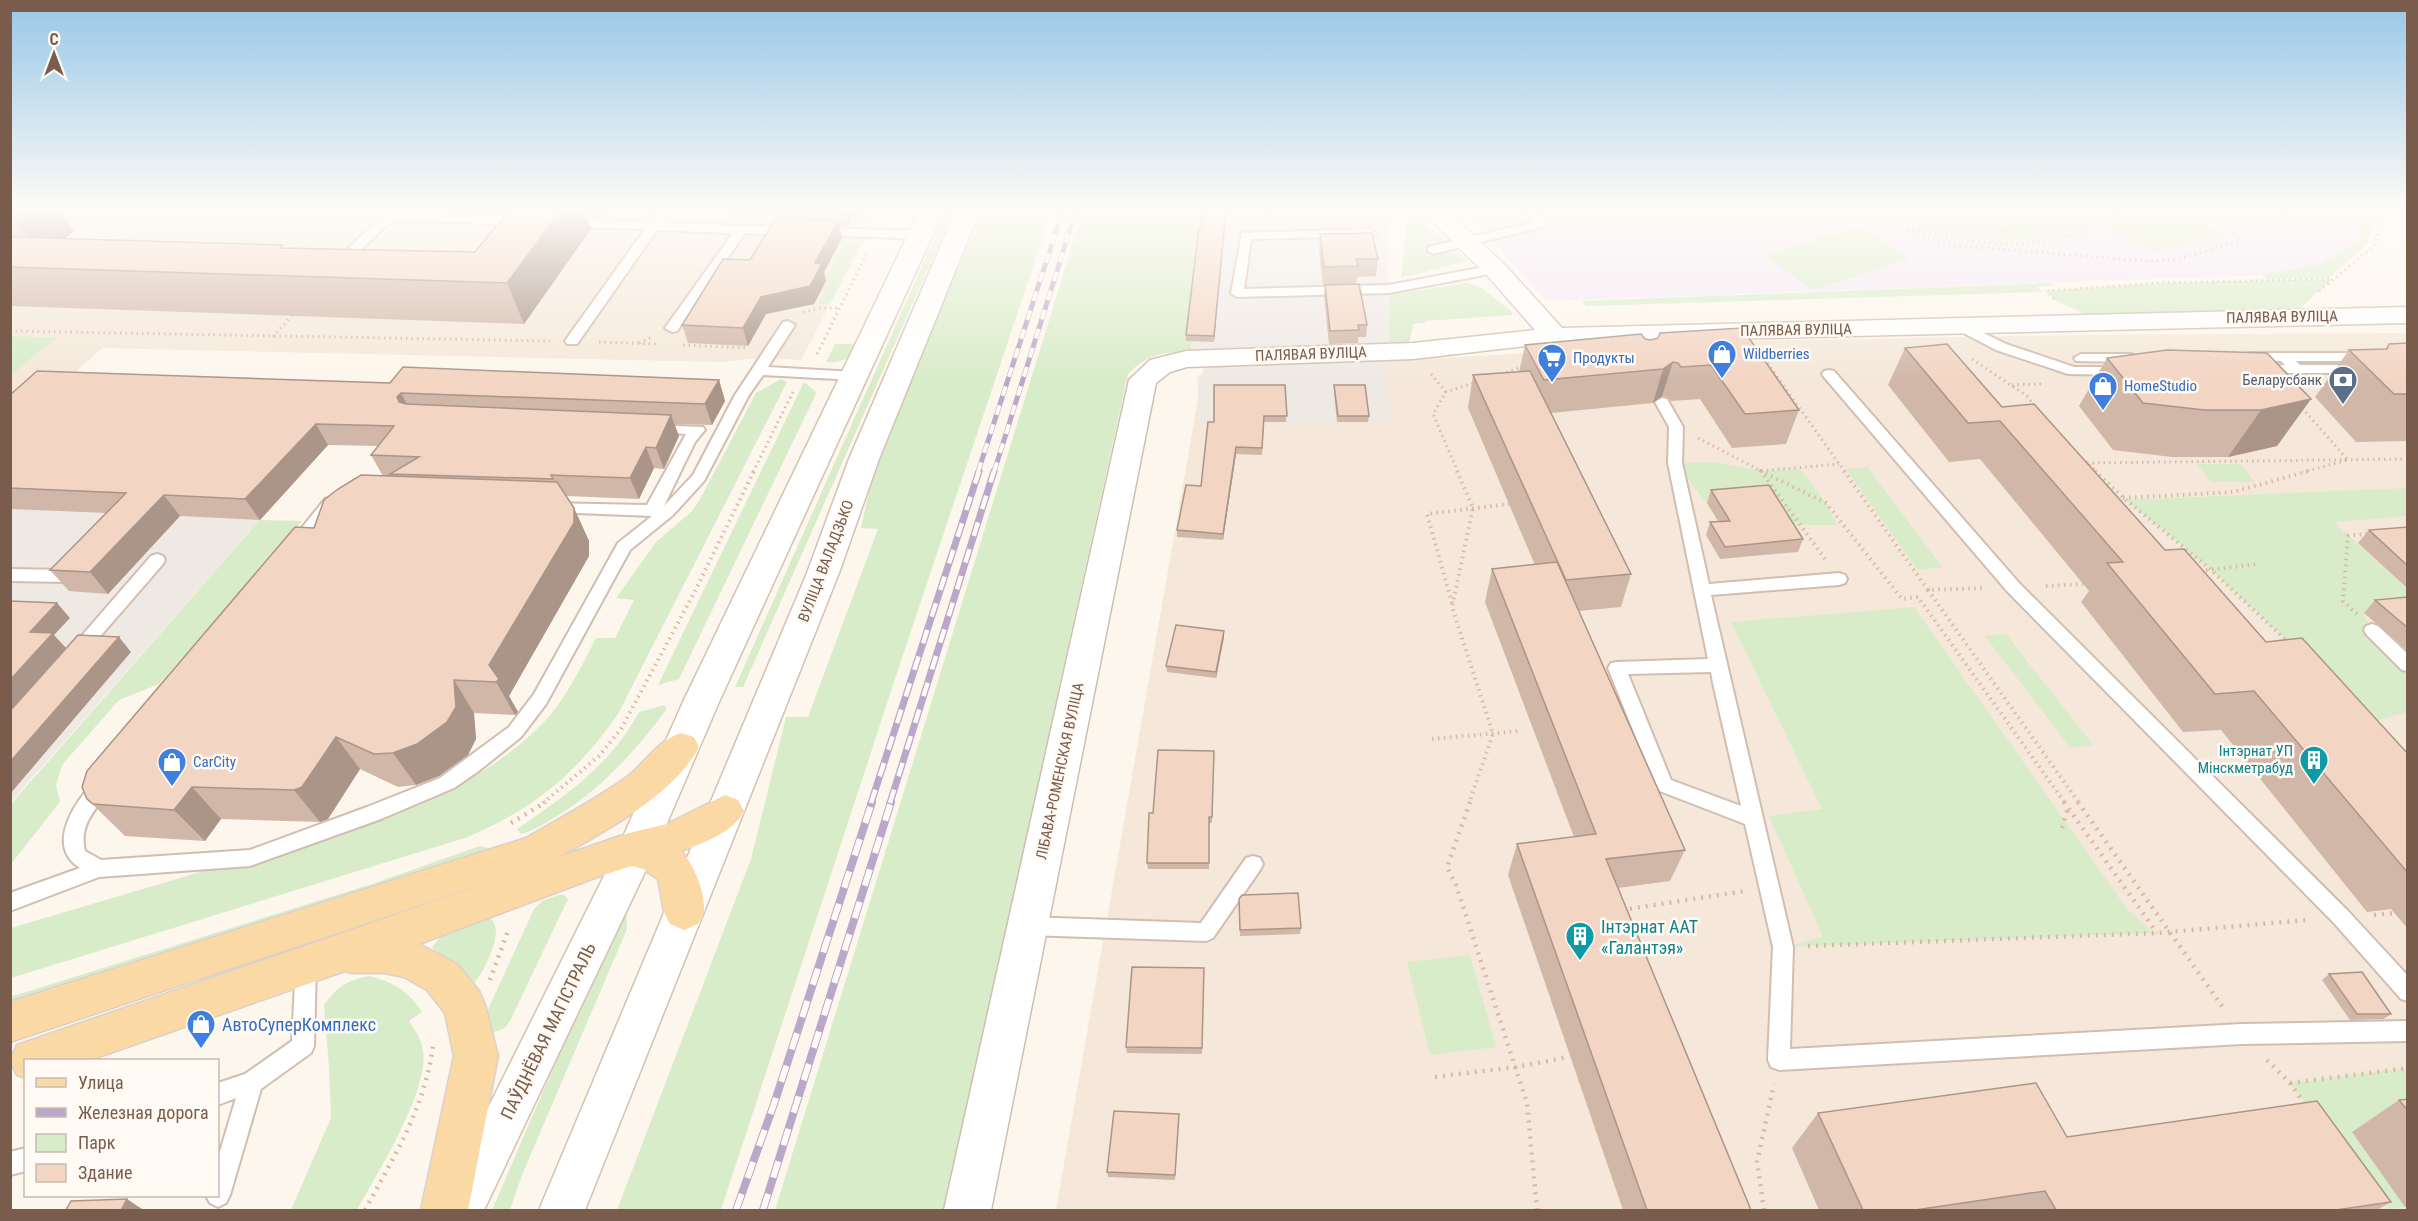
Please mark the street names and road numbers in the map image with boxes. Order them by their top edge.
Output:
street label: ПАЛЯВАЯ ВУЛІЦА [2226,307,2338,327]
street label: ПАЛЯВАЯ ВУЛІЦА [1740,320,1852,340]
street label: ПАЛЯВАЯ ВУЛІЦА [1255,343,1368,365]
street label: ВУЛІЦА ВАЛАДЗЬКО [795,498,857,624]
street label: ЛІБАВА-РОМЕНСКАЯ ВУЛІЦА [1032,680,1088,861]
street label: ПАЎДНЁВАЯ МАГІСТРАЛЬ [496,939,600,1123]

